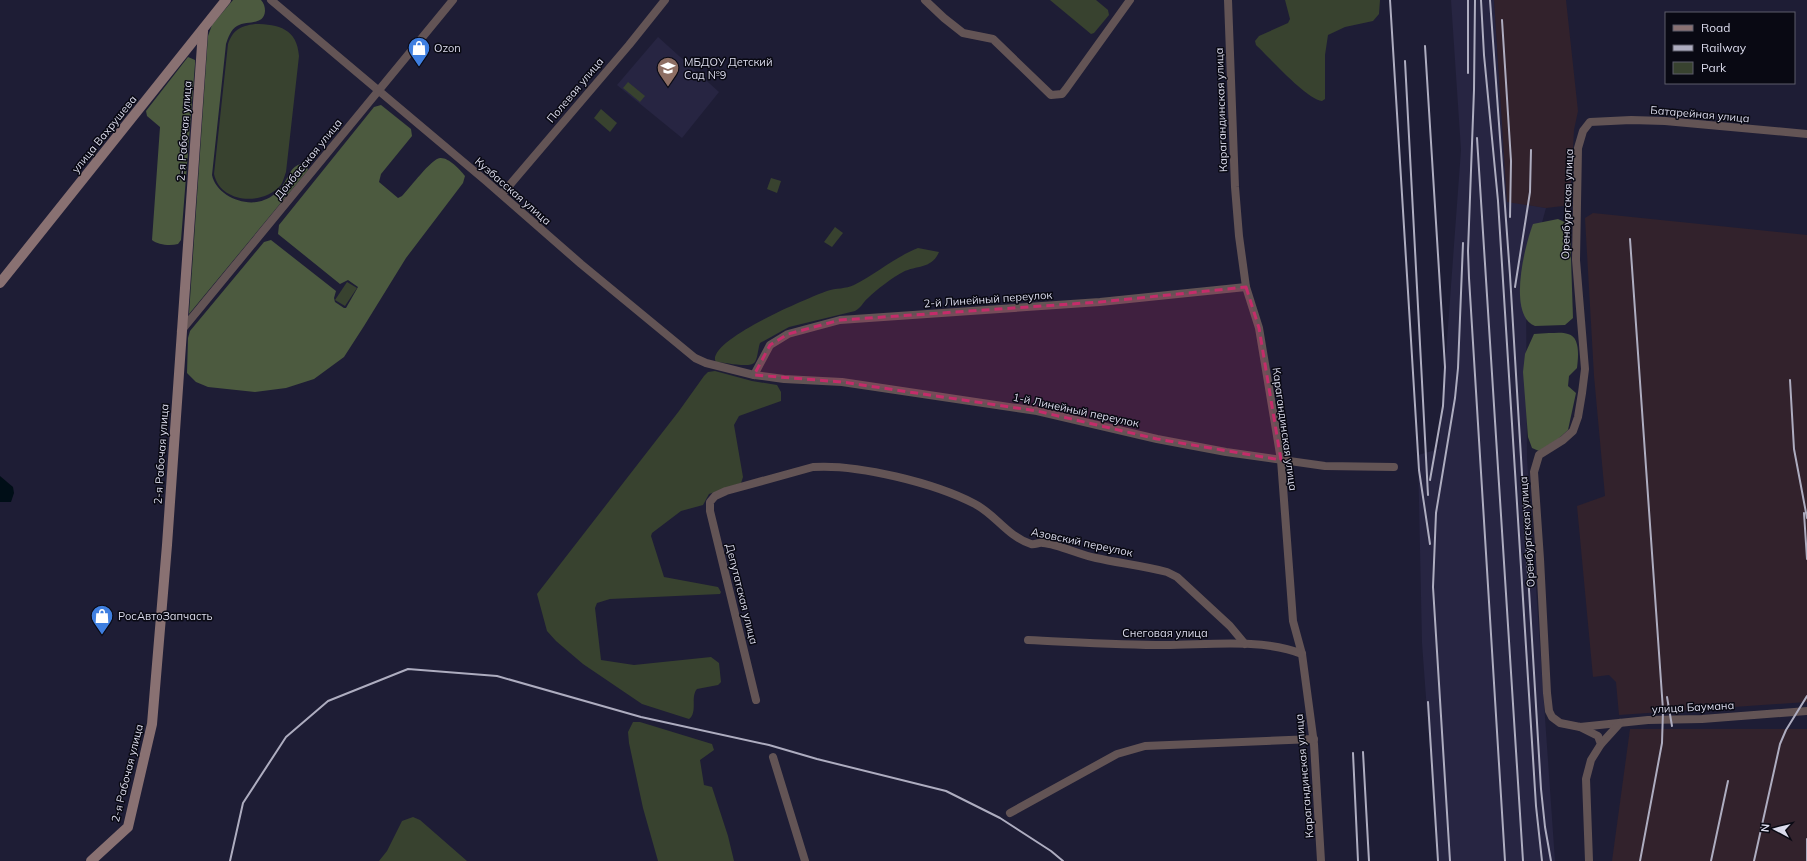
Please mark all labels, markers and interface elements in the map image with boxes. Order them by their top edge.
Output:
legend [1665,12,1795,84]
text: Road [1701,20,1730,35]
shop icon: Ozon [406,35,432,68]
text: Railway [1701,40,1747,55]
place label: Ozon [434,41,461,55]
street label: Карагандинская улица [1212,48,1230,172]
street label: Полевая улица [544,54,606,126]
school or university icon: МБДОУ Детский Сад №9 [655,55,681,88]
place label: МБДОУ Детский Сад №9 [684,55,772,82]
text: Park [1701,60,1727,75]
street label: 2-я Рабочая улица [174,80,194,182]
street label: улица Вахрушева [68,92,140,176]
street label: Батарейная улица [1650,103,1750,125]
street label: Донбасская улица [271,116,345,202]
street label: Оренбургская улица [1558,148,1576,260]
street label: Кузбасская улица [472,154,554,228]
street label: 2-й Линейный переулок [923,288,1053,310]
street label: Карагандинская улица [1269,366,1301,492]
street label: 1-й Линейный переулок [1012,390,1141,430]
street label: 2-я Рабочая улица [151,403,171,505]
street label: Оренбургская улица [1516,476,1538,588]
street label: Азовский переулок [1030,524,1134,560]
street label: Депутатская улица [723,542,761,646]
shop icon: РосАвтоЗапчасть [89,603,115,636]
place label: РосАвтоЗапчасть [118,609,213,623]
street label: Снеговая улица [1122,626,1208,640]
street label: улица Баумана [1651,698,1735,716]
street label: Карагандинская улица [1292,713,1316,839]
street label: 2-я Рабочая улица [108,722,146,824]
north arrow [1755,809,1795,849]
text: N [1758,823,1773,833]

